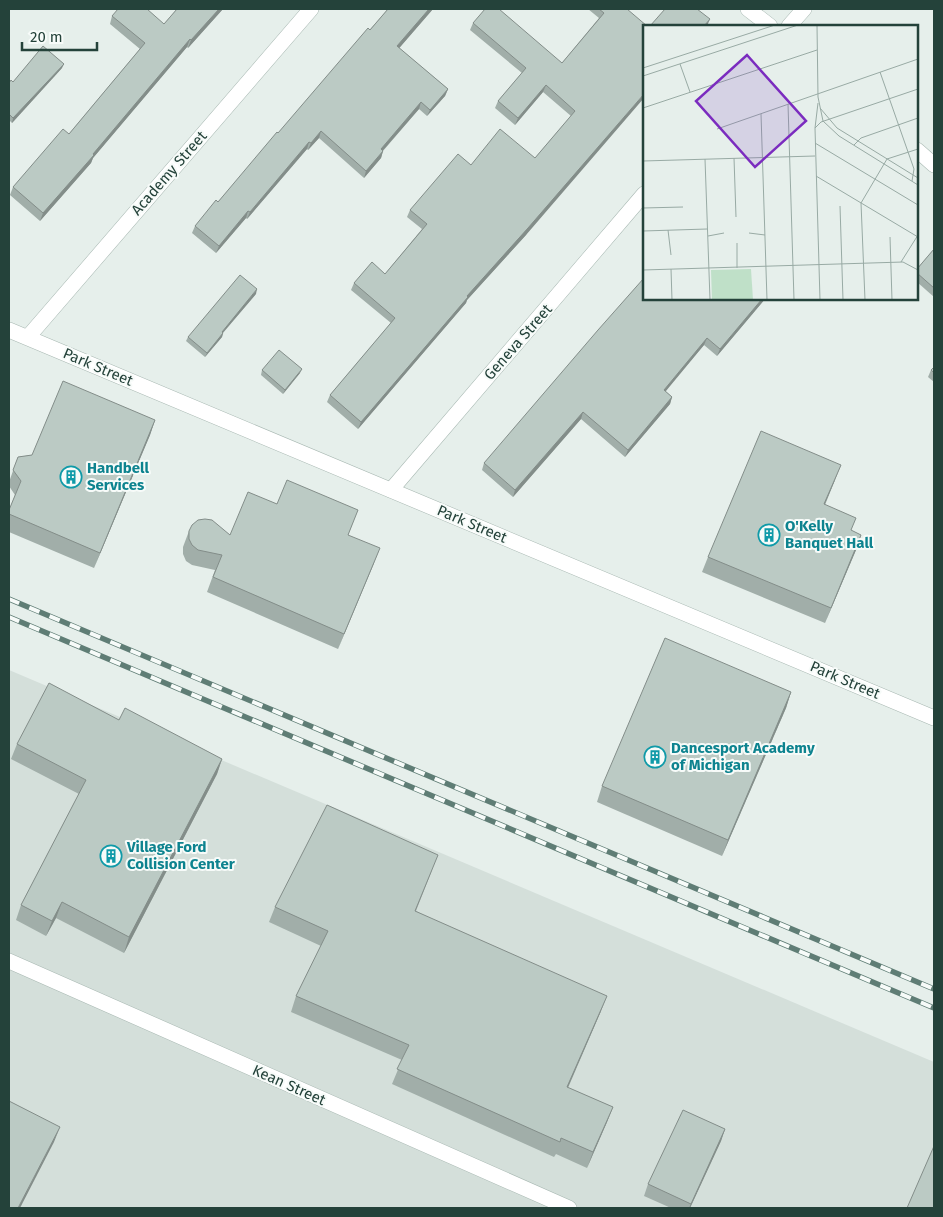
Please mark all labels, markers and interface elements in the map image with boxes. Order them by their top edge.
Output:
scale bar [22,20,98,52]
inset map [643,25,918,300]
text: 20 m [30,28,63,46]
street label: Academy Street [128,127,211,219]
street label: Geneva Street [480,300,556,384]
street label: Park Street [60,344,136,390]
place label: Handbell Services [87,459,150,494]
building icon: Handbell Services [59,465,83,489]
street label: Park Street [434,501,510,547]
place label: O'Kelly Banquet Hall [785,517,874,552]
building icon: O'Kelly Banquet Hall [757,523,781,547]
street label: Park Street [807,657,883,703]
place label: Dancesport Academy of Michigan [671,739,815,774]
building icon: Dancesport Academy of Michigan [643,745,667,769]
place label: Village Ford Collision Center [126,838,236,873]
building icon: Village Ford Collision Center [99,844,123,868]
street label: Kean Street [250,1061,329,1109]

